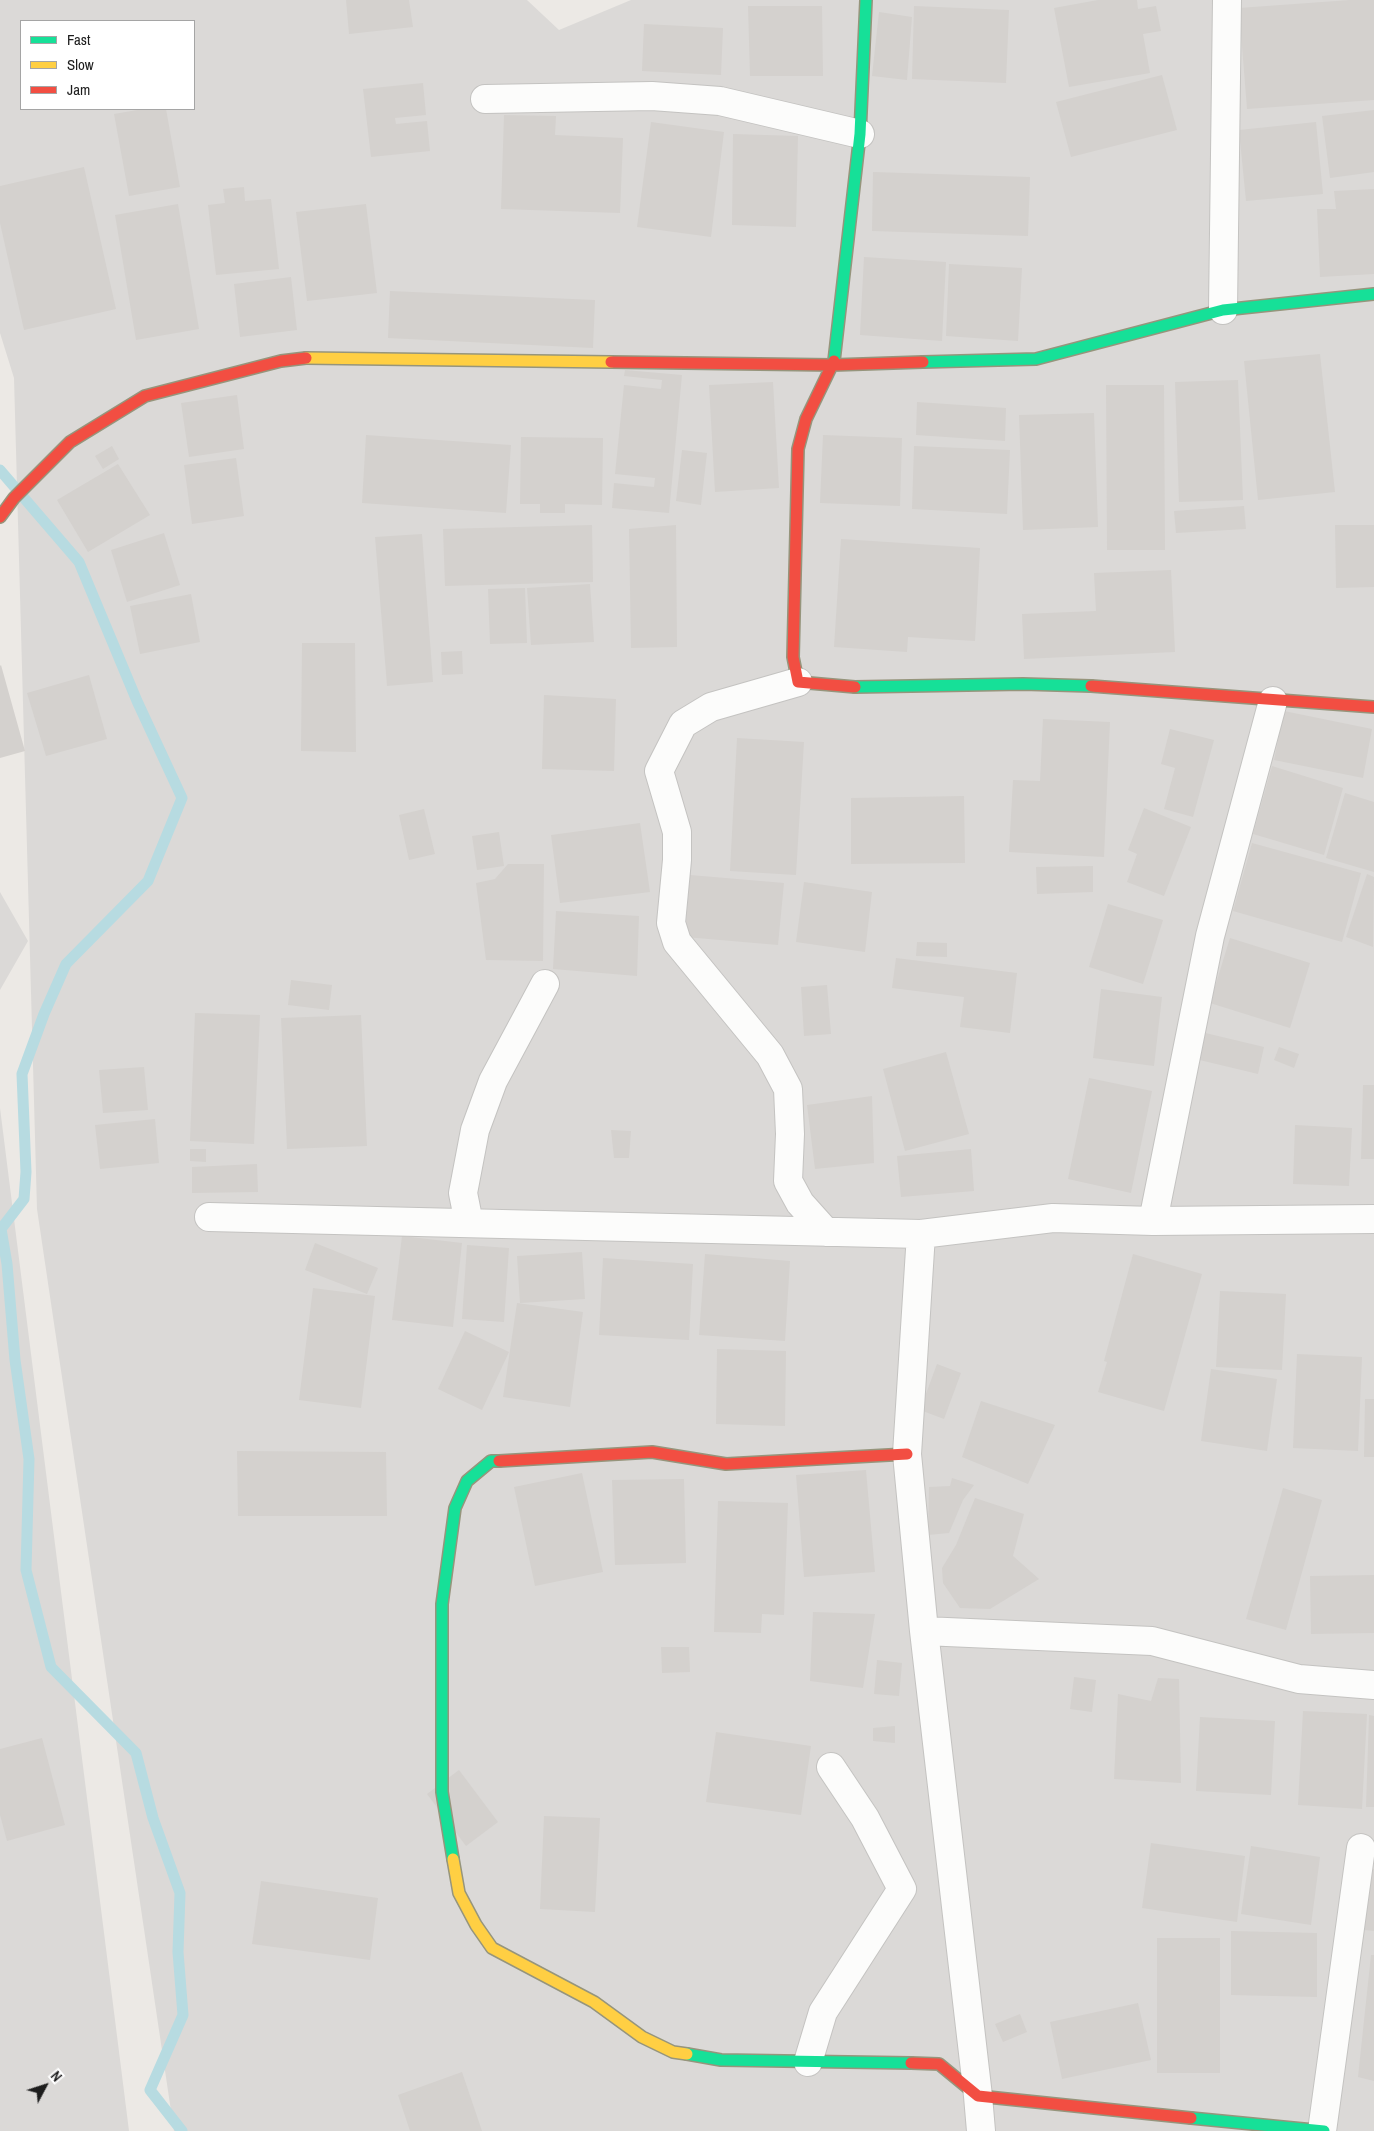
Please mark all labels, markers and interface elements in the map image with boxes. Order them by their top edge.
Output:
legend [20,20,195,110]
text: Fast [67,29,90,50]
text: Slow [67,54,94,75]
text: Jam [67,79,90,100]
north arrow [20,2061,70,2111]
text: N [47,2067,66,2085]

